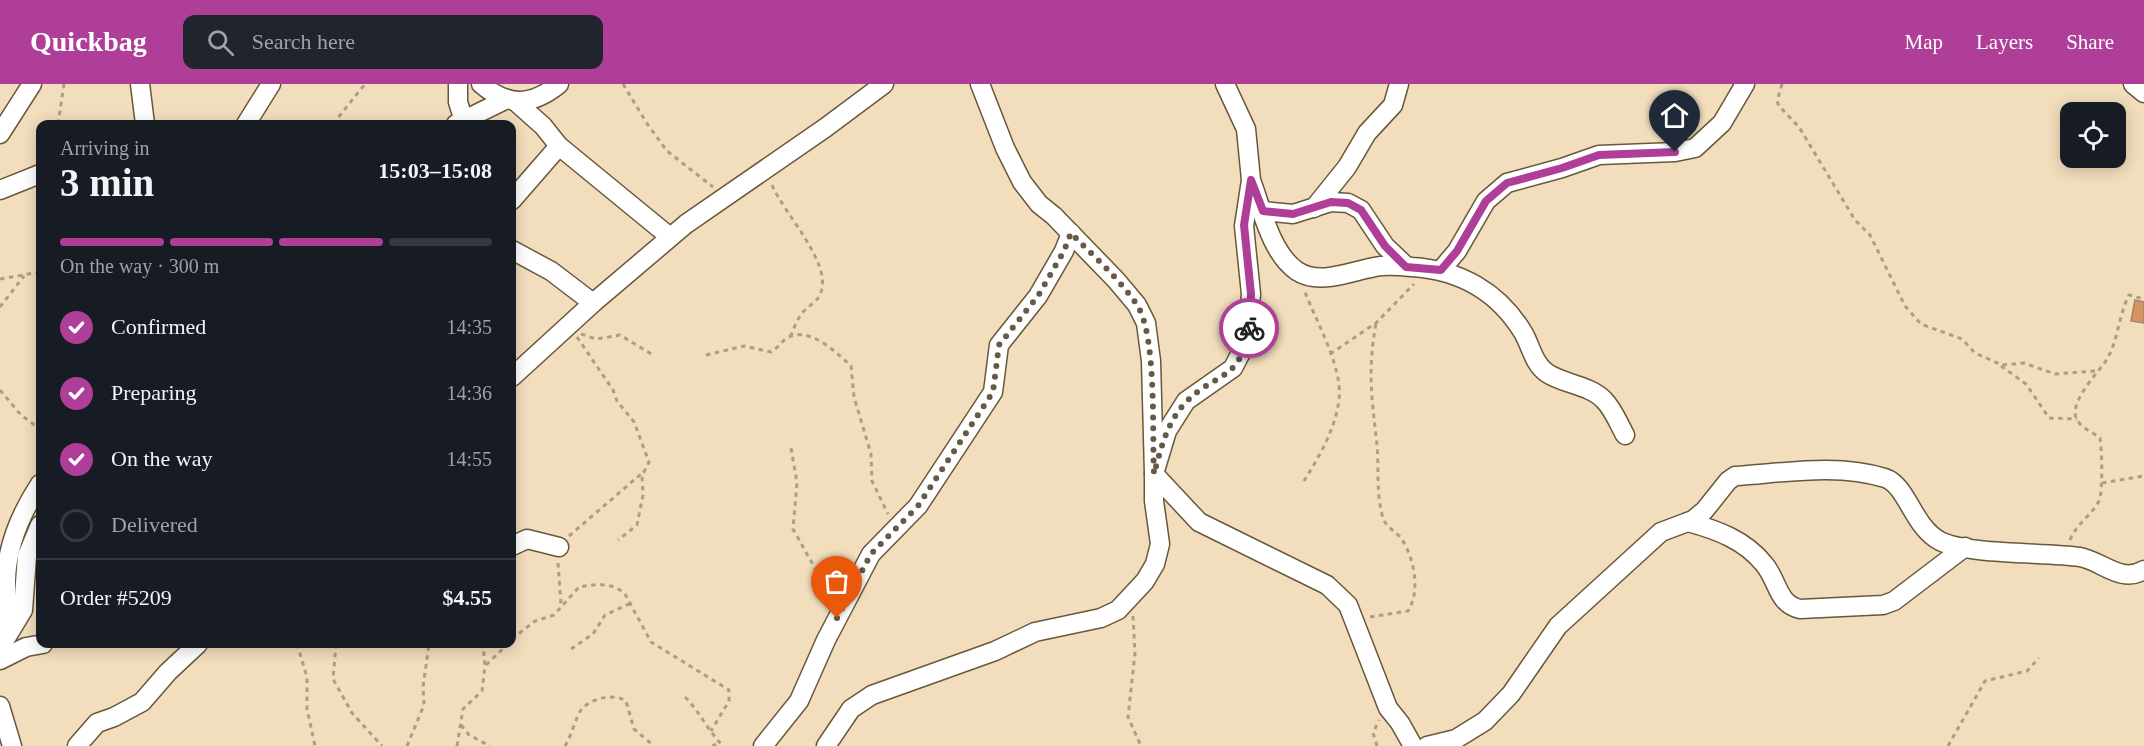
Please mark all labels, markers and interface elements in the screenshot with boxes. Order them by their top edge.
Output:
search box [183,15,603,69]
text: Quickbag [30,26,147,57]
icon: search [204,26,237,59]
text: Search here [252,29,355,54]
text: Map [1905,30,1943,54]
text: Layers [1976,30,2033,54]
text: Share [2066,30,2114,54]
pin [1649,90,1700,152]
icon: home [1658,99,1691,132]
map controls [2060,102,2126,168]
button: locate [2060,102,2126,168]
text: Arriving in [60,137,149,159]
text: 15:03–15:08 [378,158,492,183]
text: 3 min [60,161,154,204]
text: On the way · 300 m [60,255,219,277]
courier [1219,298,1279,358]
icon: check [60,311,93,344]
icon: bike [1233,312,1266,345]
text: Confirmed [111,314,206,339]
text: 14:35 [446,316,492,338]
icon: check [60,377,93,410]
text: Preparing [111,380,197,405]
text: 14:36 [446,382,492,404]
icon: check [60,443,93,476]
text: On the way [111,446,212,471]
text: 14:55 [446,448,492,470]
text: Delivered [111,512,198,537]
pin [811,556,862,618]
icon: bag [820,565,853,598]
text: Order #5209 [60,585,172,610]
text: $4.55 [443,585,492,610]

